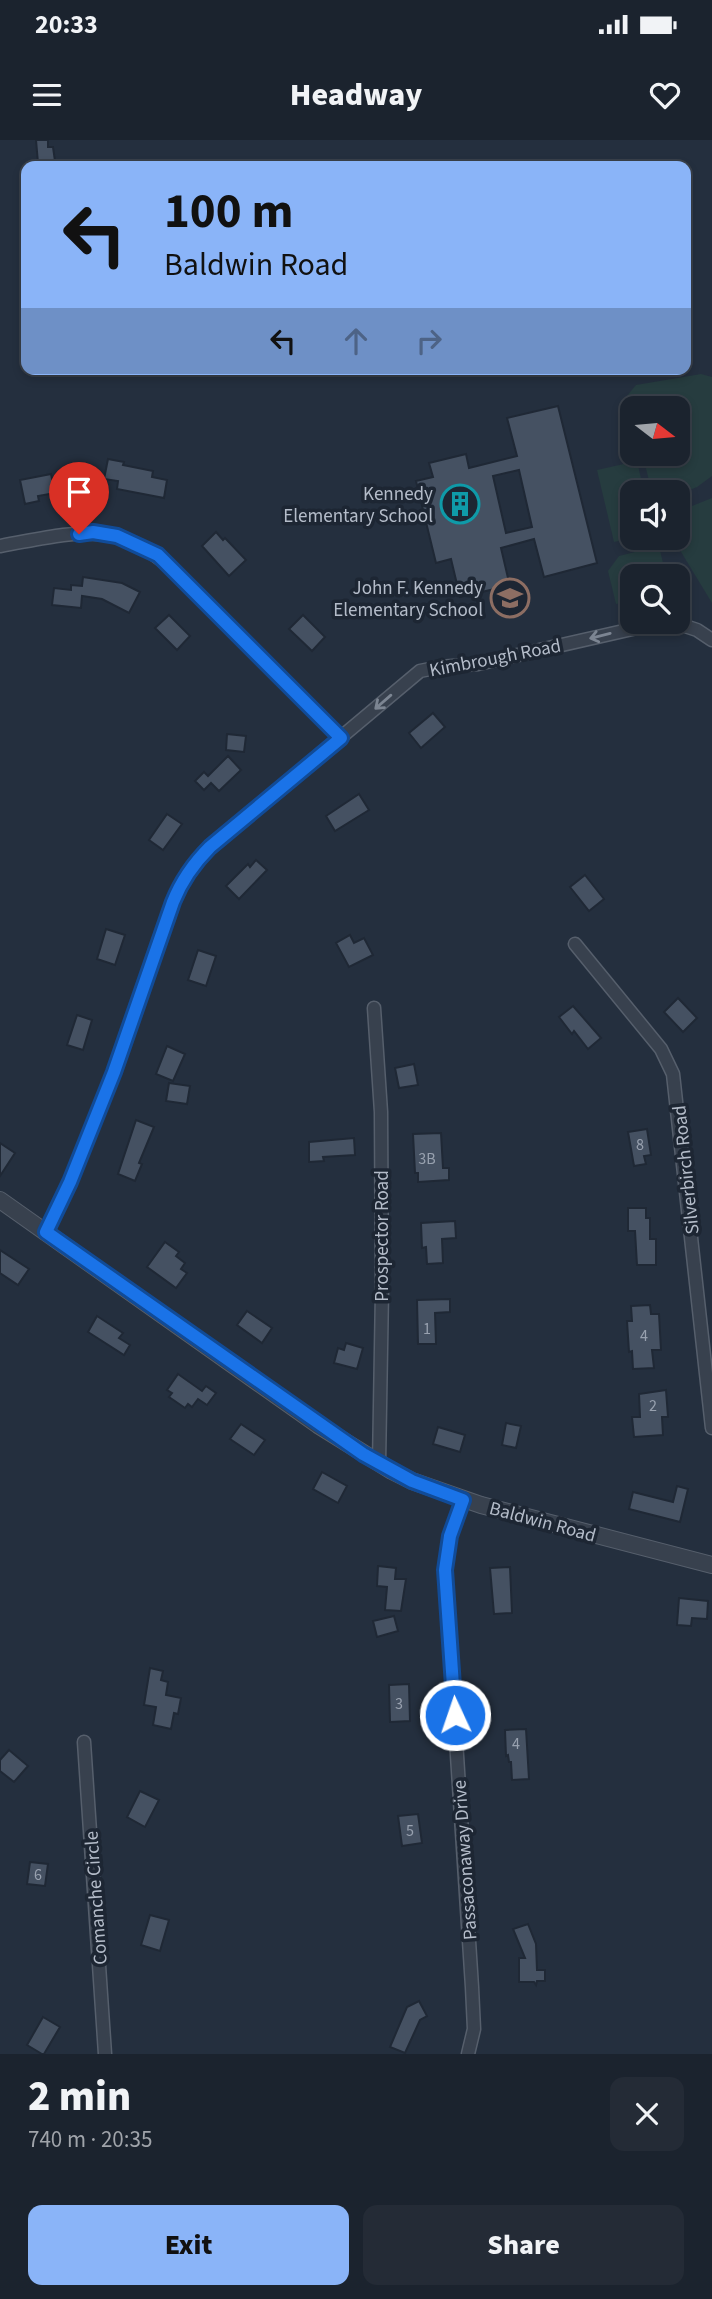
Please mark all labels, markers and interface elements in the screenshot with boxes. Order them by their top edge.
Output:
text: 20:33 [35,6,98,43]
text: Headway [290,72,422,118]
icon: menu [28,76,66,114]
icon: heart [646,76,684,114]
text: 100 m [164,177,293,247]
icon: left [49,189,140,280]
text: Baldwin Road [164,242,348,288]
icon: left [264,322,302,360]
icon: ahead [337,322,375,360]
icon: right [410,322,448,360]
north arrow [620,396,690,466]
map controls [620,396,690,634]
pin [49,462,109,534]
icon: arrive [60,473,98,511]
button: sound [620,480,690,550]
place label: Kennedy Elementary School [283,481,433,530]
building icon: Kennedy Elementary School [439,483,481,525]
button: search [620,564,690,634]
place label: John F. Kennedy Elementary School [333,575,483,624]
school or university icon: John F. Kennedy Elementary School [489,577,531,619]
one-way arrow [589,630,612,643]
street label: Kimbrough Road [427,632,563,684]
one-way arrow [375,693,392,710]
street label: Silverbirch Road [666,1104,707,1236]
house number: 8 [636,1134,644,1156]
house number: 3B [418,1148,436,1170]
street label: Prospector Road [369,1170,396,1302]
house number: 1 [423,1318,431,1340]
house number: 4 [640,1325,648,1347]
house number: 2 [649,1395,657,1417]
street label: Baldwin Road [486,1495,599,1550]
position arrow [418,1678,492,1752]
house number: 3 [395,1693,403,1715]
house number: 4 [512,1733,520,1755]
street label: Passaconaway Drive [446,1779,485,1941]
house number: 5 [406,1820,414,1842]
street label: Comanche Circle [78,1830,115,1966]
house number: 6 [34,1864,42,1886]
text: 2 min [28,2067,131,2127]
button: close [610,2077,684,2151]
text: 740 m · 20:35 [28,2123,152,2156]
button: Exit [28,2205,349,2285]
button: Share [363,2205,684,2285]

